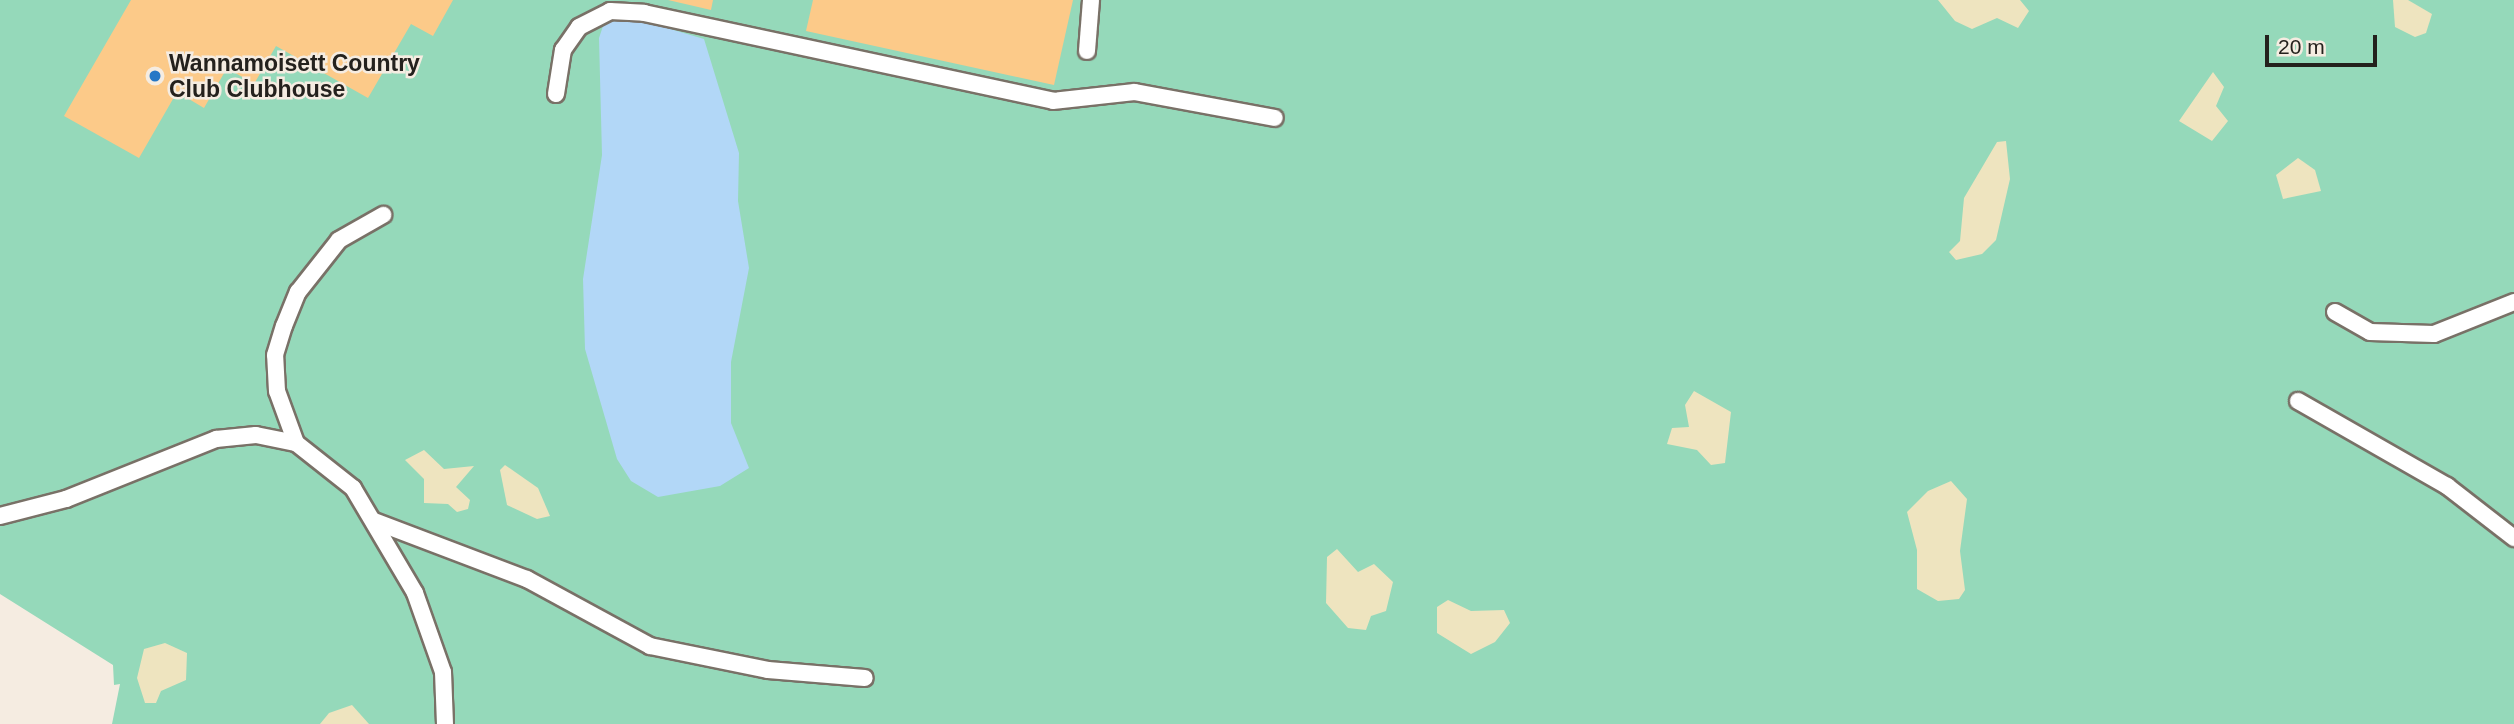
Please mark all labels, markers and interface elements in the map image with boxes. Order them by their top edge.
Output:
scale bar [2269,21,2381,65]
text: 20 m [2278,35,2325,58]
place label: Wannamoisett Country Club Clubhouse [169,49,420,103]
marker: Wannamoisett Country Club Clubhouse [147,68,163,84]

